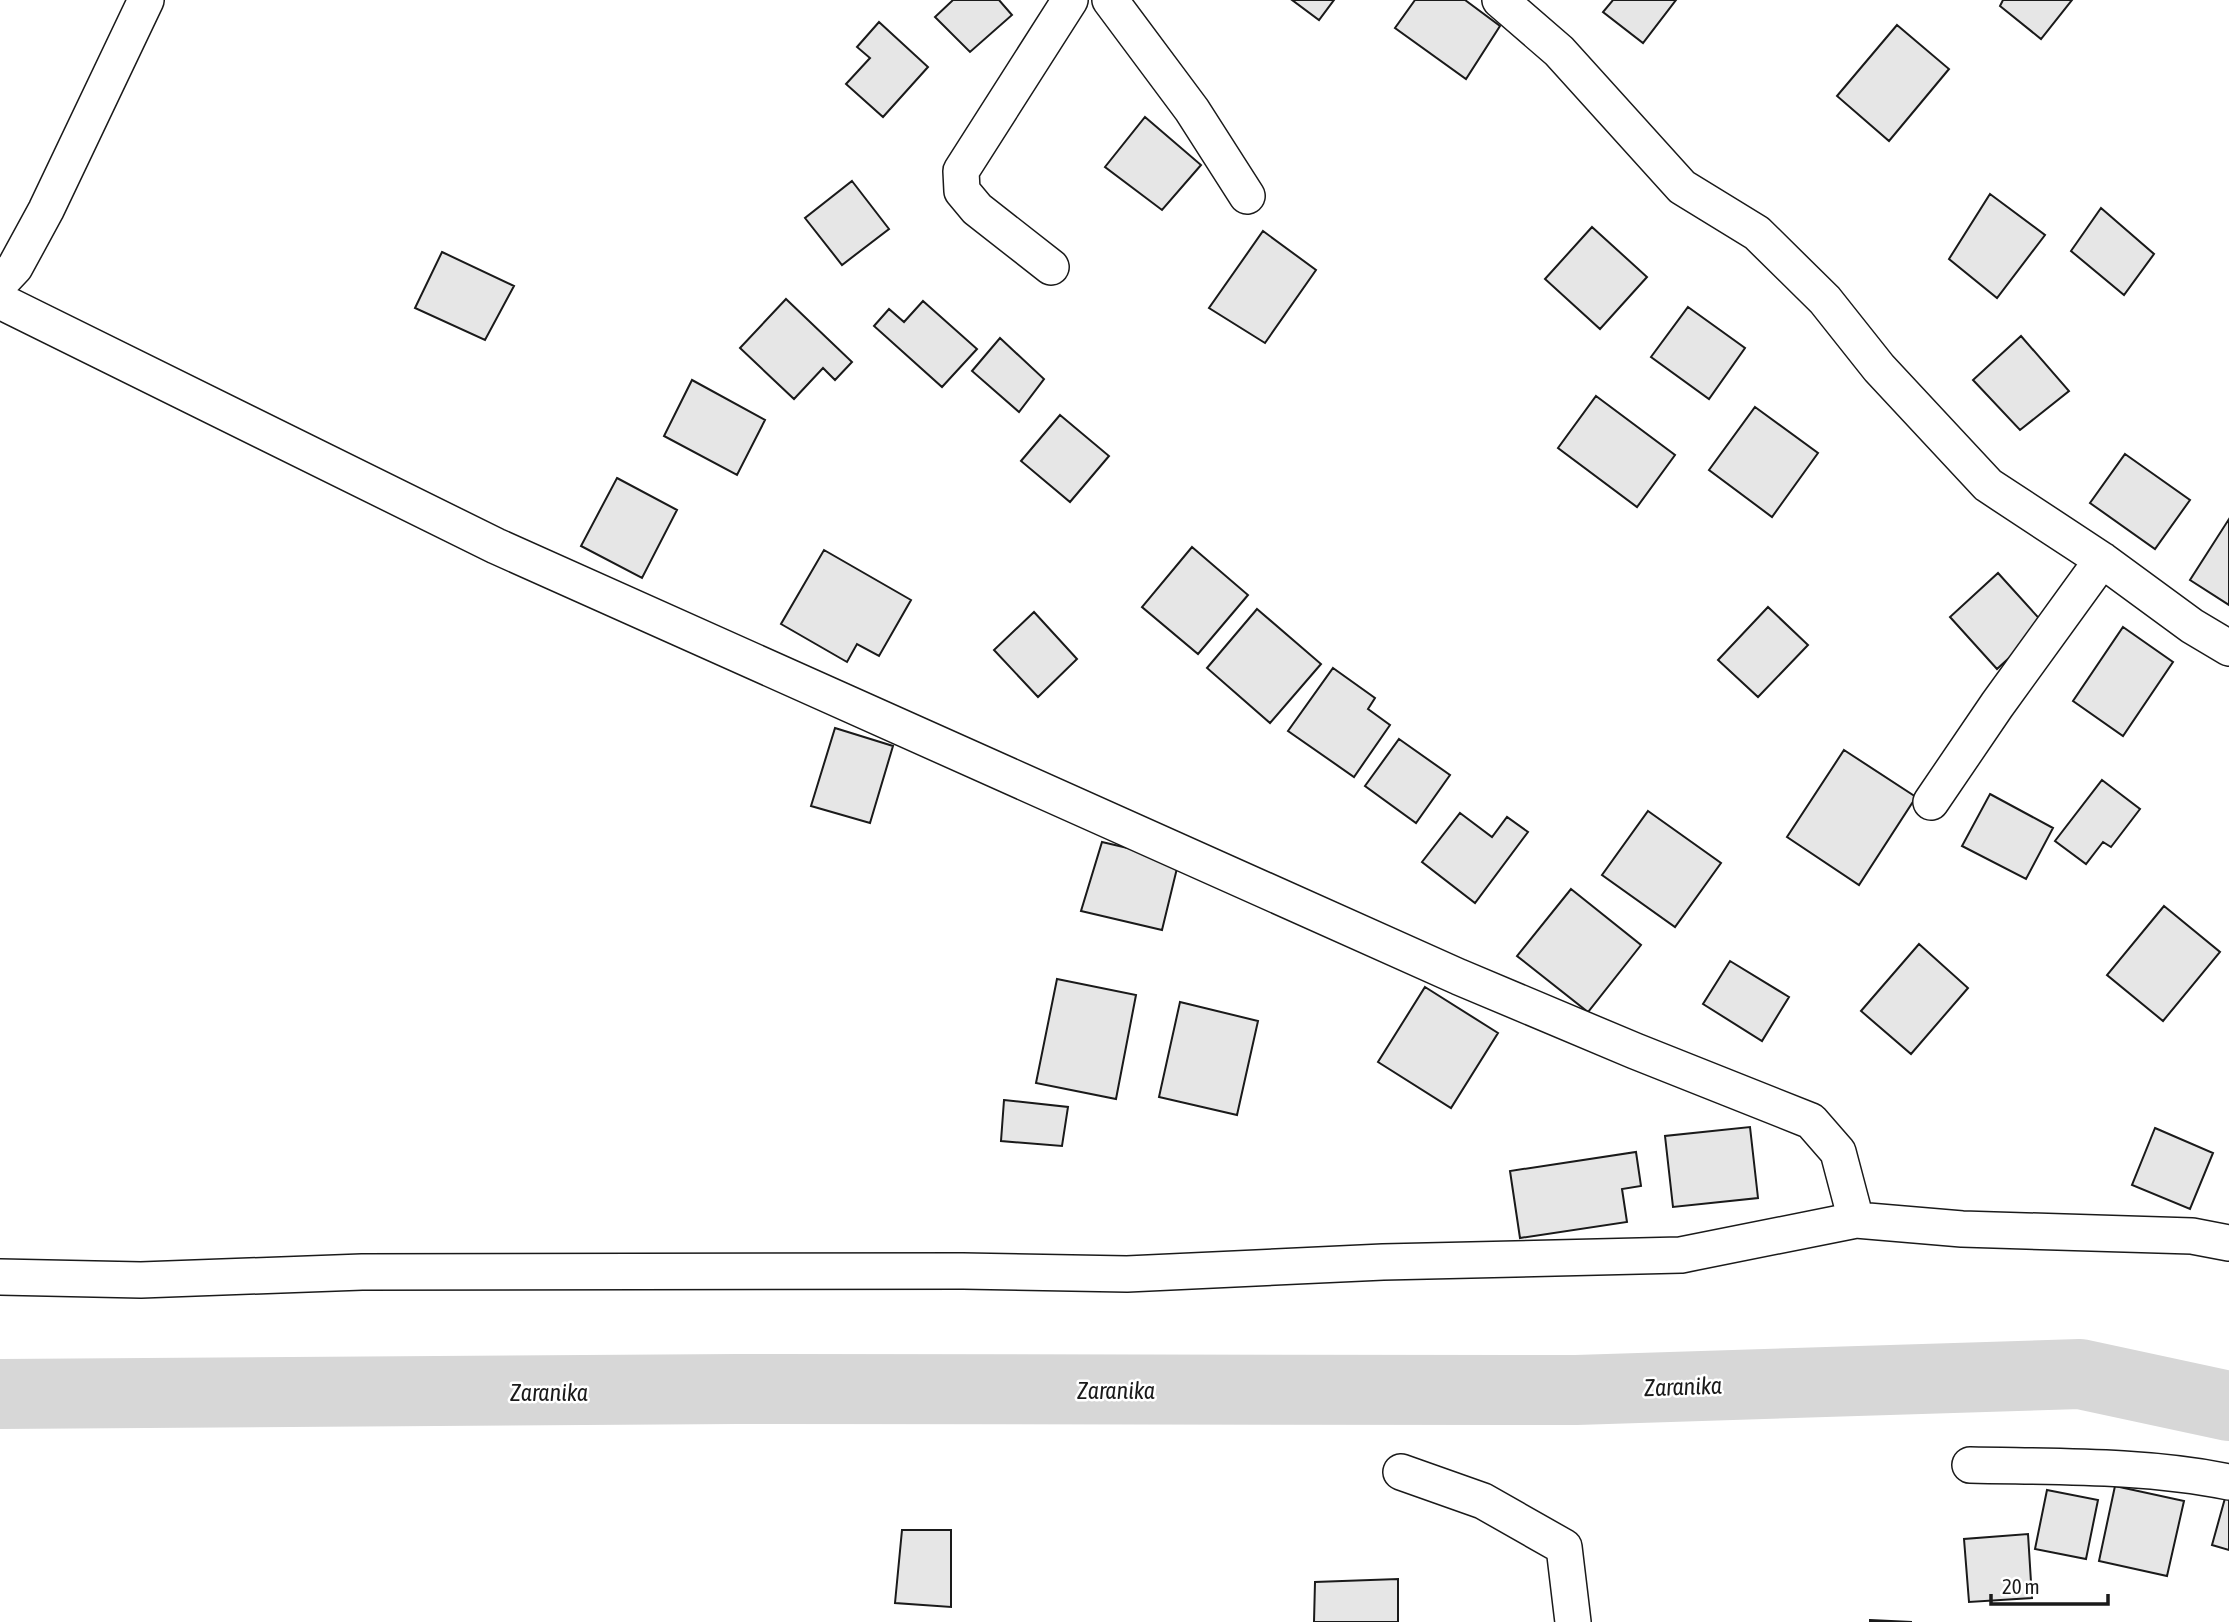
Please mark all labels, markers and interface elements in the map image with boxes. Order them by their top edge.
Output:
water label: Zaranika [1644,1372,1722,1401]
water label: Zaranika [1077,1377,1155,1404]
water label: Zaranika [510,1379,588,1406]
scale bar [1991,1562,2108,1606]
text: 20 m [2002,1574,2040,1598]

